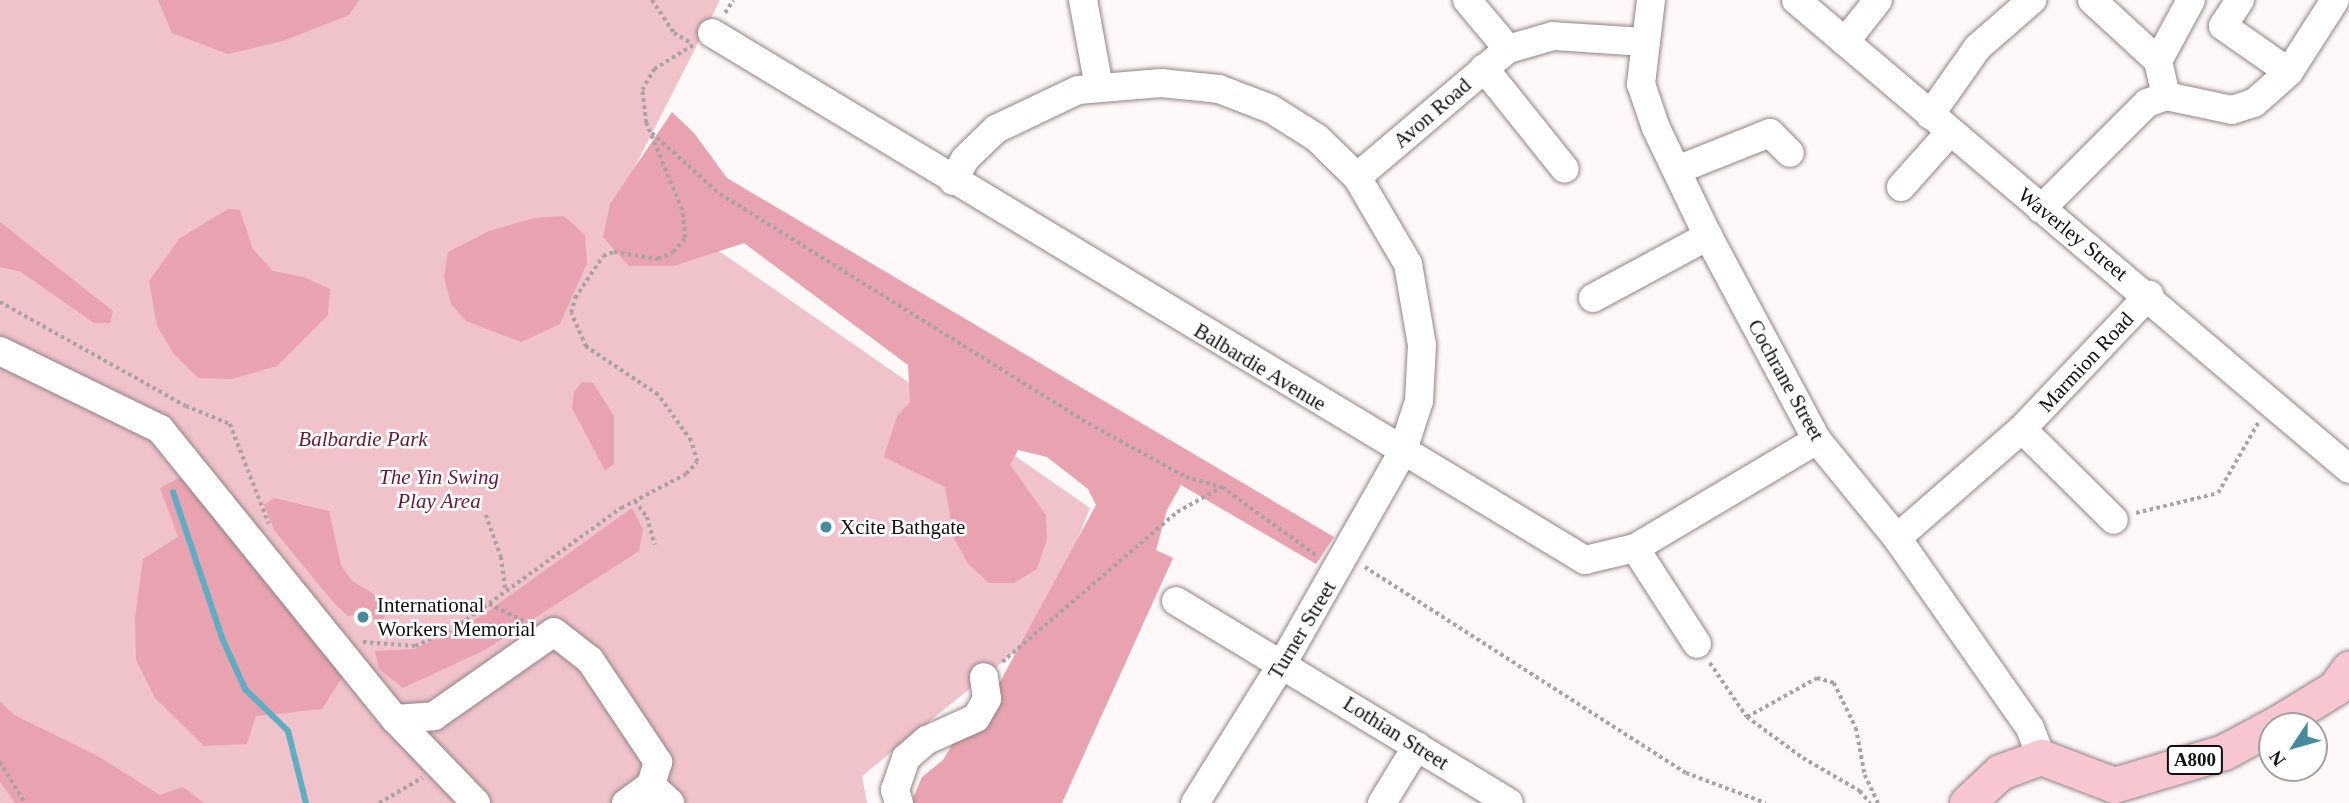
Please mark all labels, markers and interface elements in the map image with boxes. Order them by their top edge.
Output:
street label: Avon Road [1388,72,1476,154]
street label: Waverley Street [2013,182,2133,286]
street label: Marmion Road [2033,307,2139,417]
street label: Cochrane Street [1742,315,1830,445]
street label: Balbardie Avenue [1189,317,1331,417]
park label: Balbardie Park [298,426,428,452]
park label: The Yin Swing Play Area [379,464,499,514]
place label: Xcite Bathgate [840,514,965,540]
marker: Xcite Bathgate [818,519,834,535]
street label: Turner Street [1263,576,1341,684]
place label: International Workers Memorial [377,592,536,642]
marker: International Workers Memorial [355,609,371,625]
street label: Lothian Street [1339,691,1453,775]
north arrow [2258,712,2328,782]
road number: A800 [2165,744,2225,776]
text: N [2265,747,2290,770]

